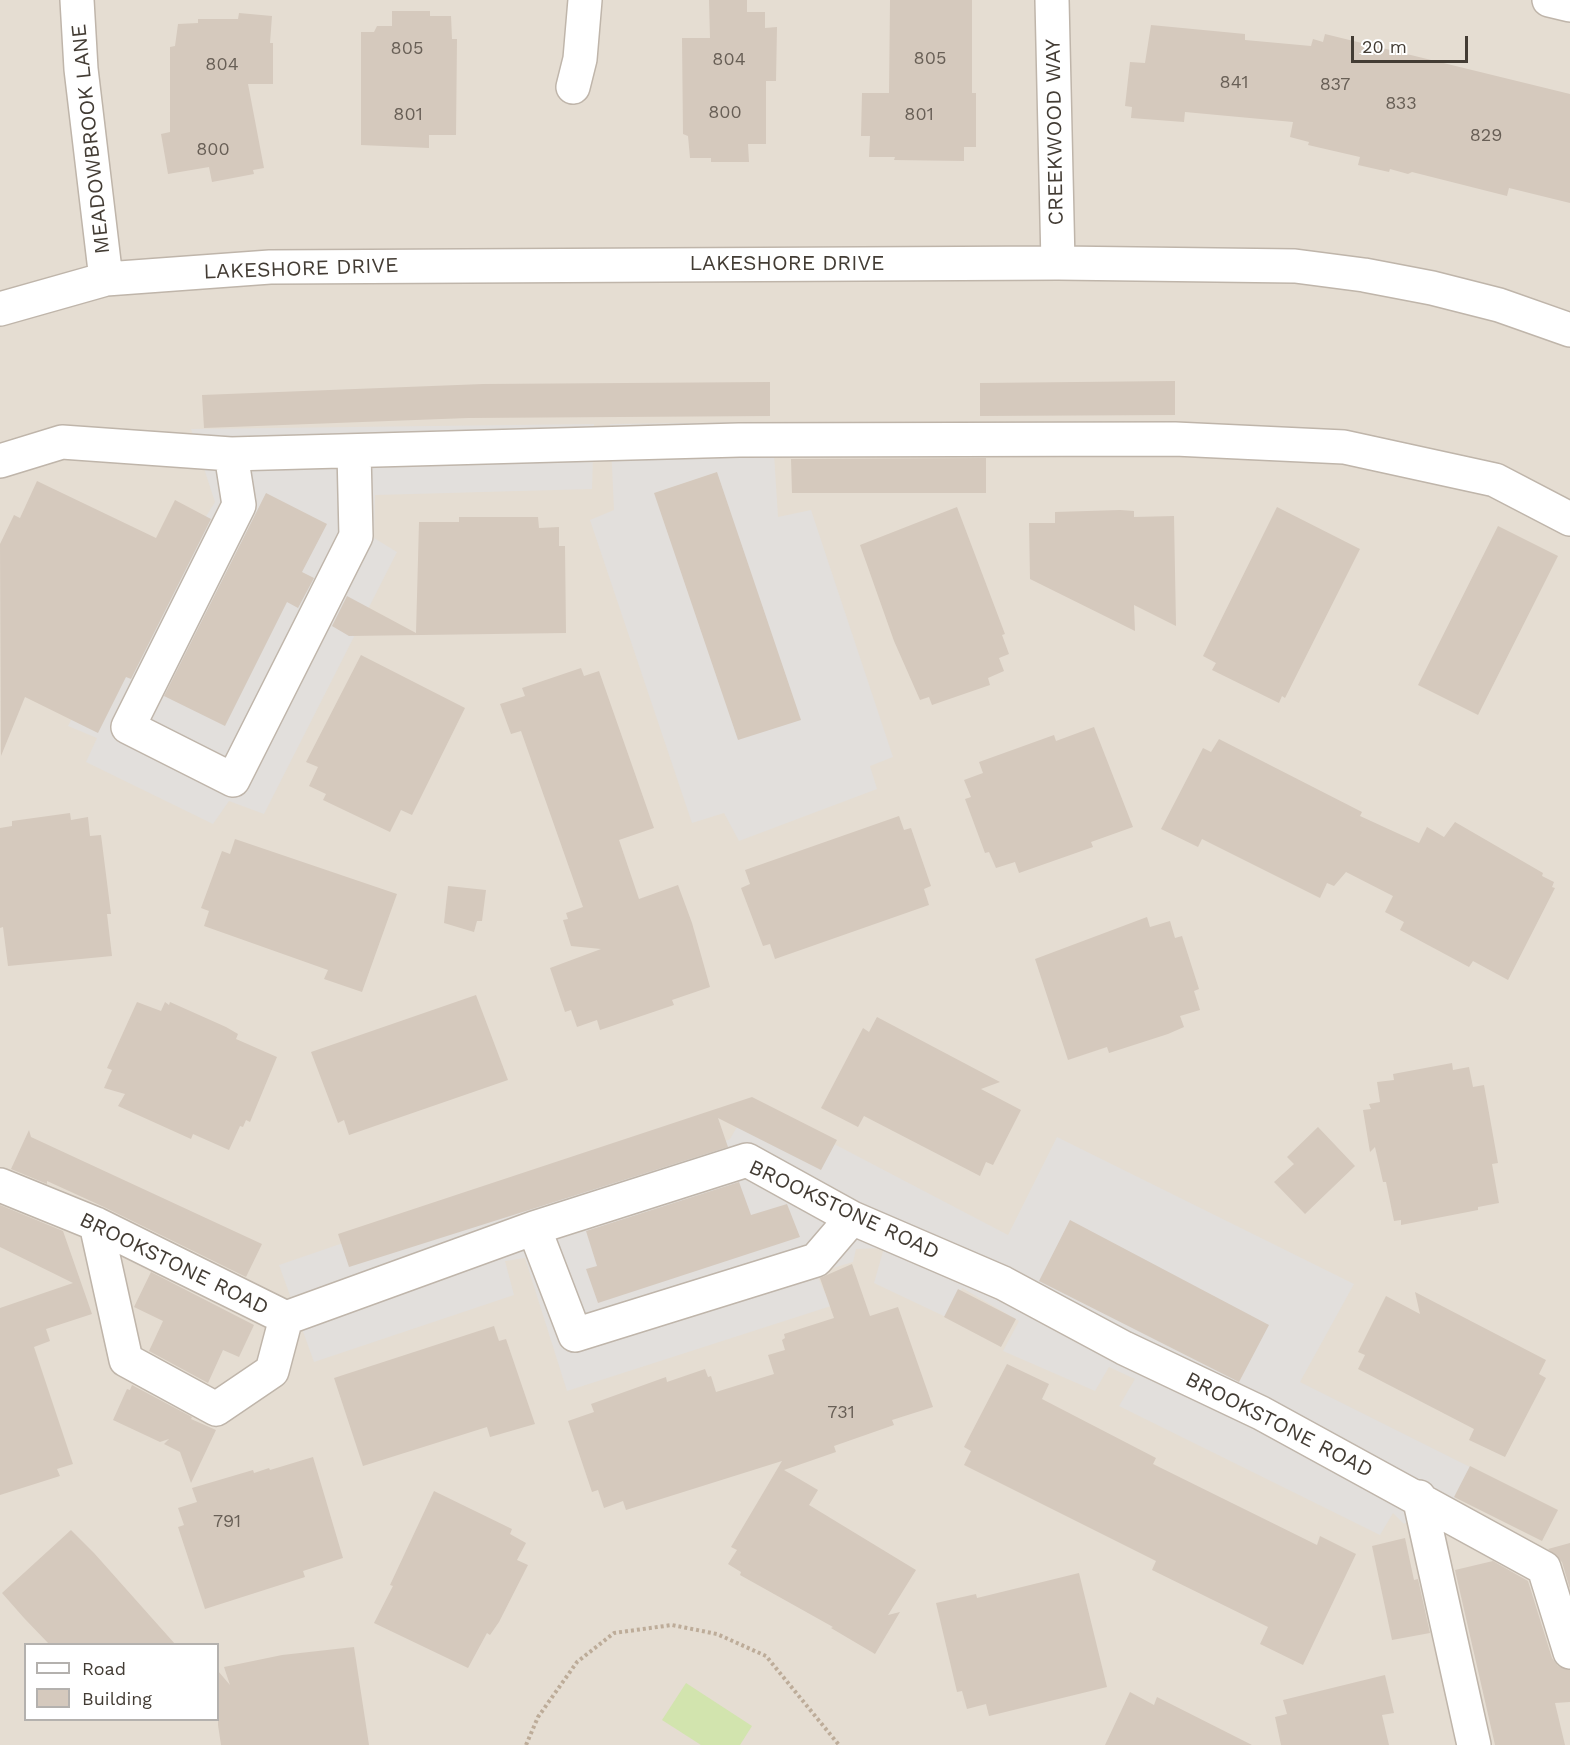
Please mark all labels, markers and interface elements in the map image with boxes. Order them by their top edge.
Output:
street label: MEADOWBROOK LANE [66,23,116,255]
scale bar [1354,24,1471,62]
text: 20 m [1362,36,1407,57]
house number: 805 [391,38,423,60]
street label: CREEKWOOD WAY [1041,39,1069,225]
house number: 805 [914,48,946,70]
house number: 804 [712,49,746,71]
house number: 804 [205,54,239,76]
house number: 841 [1220,72,1248,94]
house number: 837 [1320,74,1350,96]
house number: 833 [1385,93,1417,115]
house number: 800 [708,102,742,124]
house number: 801 [393,104,423,126]
house number: 801 [904,104,934,126]
house number: 829 [1470,125,1502,147]
house number: 800 [196,139,230,161]
street label: LAKESHORE DRIVE [689,251,885,277]
street label: LAKESHORE DRIVE [203,253,399,285]
street label: BROOKSTONE ROAD [745,1155,943,1265]
street label: BROOKSTONE ROAD [75,1207,273,1321]
street label: BROOKSTONE ROAD [1181,1367,1377,1483]
house number: 731 [827,1402,855,1424]
house number: 791 [213,1511,241,1533]
legend [24,1643,219,1721]
text: Road [82,1658,126,1679]
text: Building [82,1688,152,1709]

